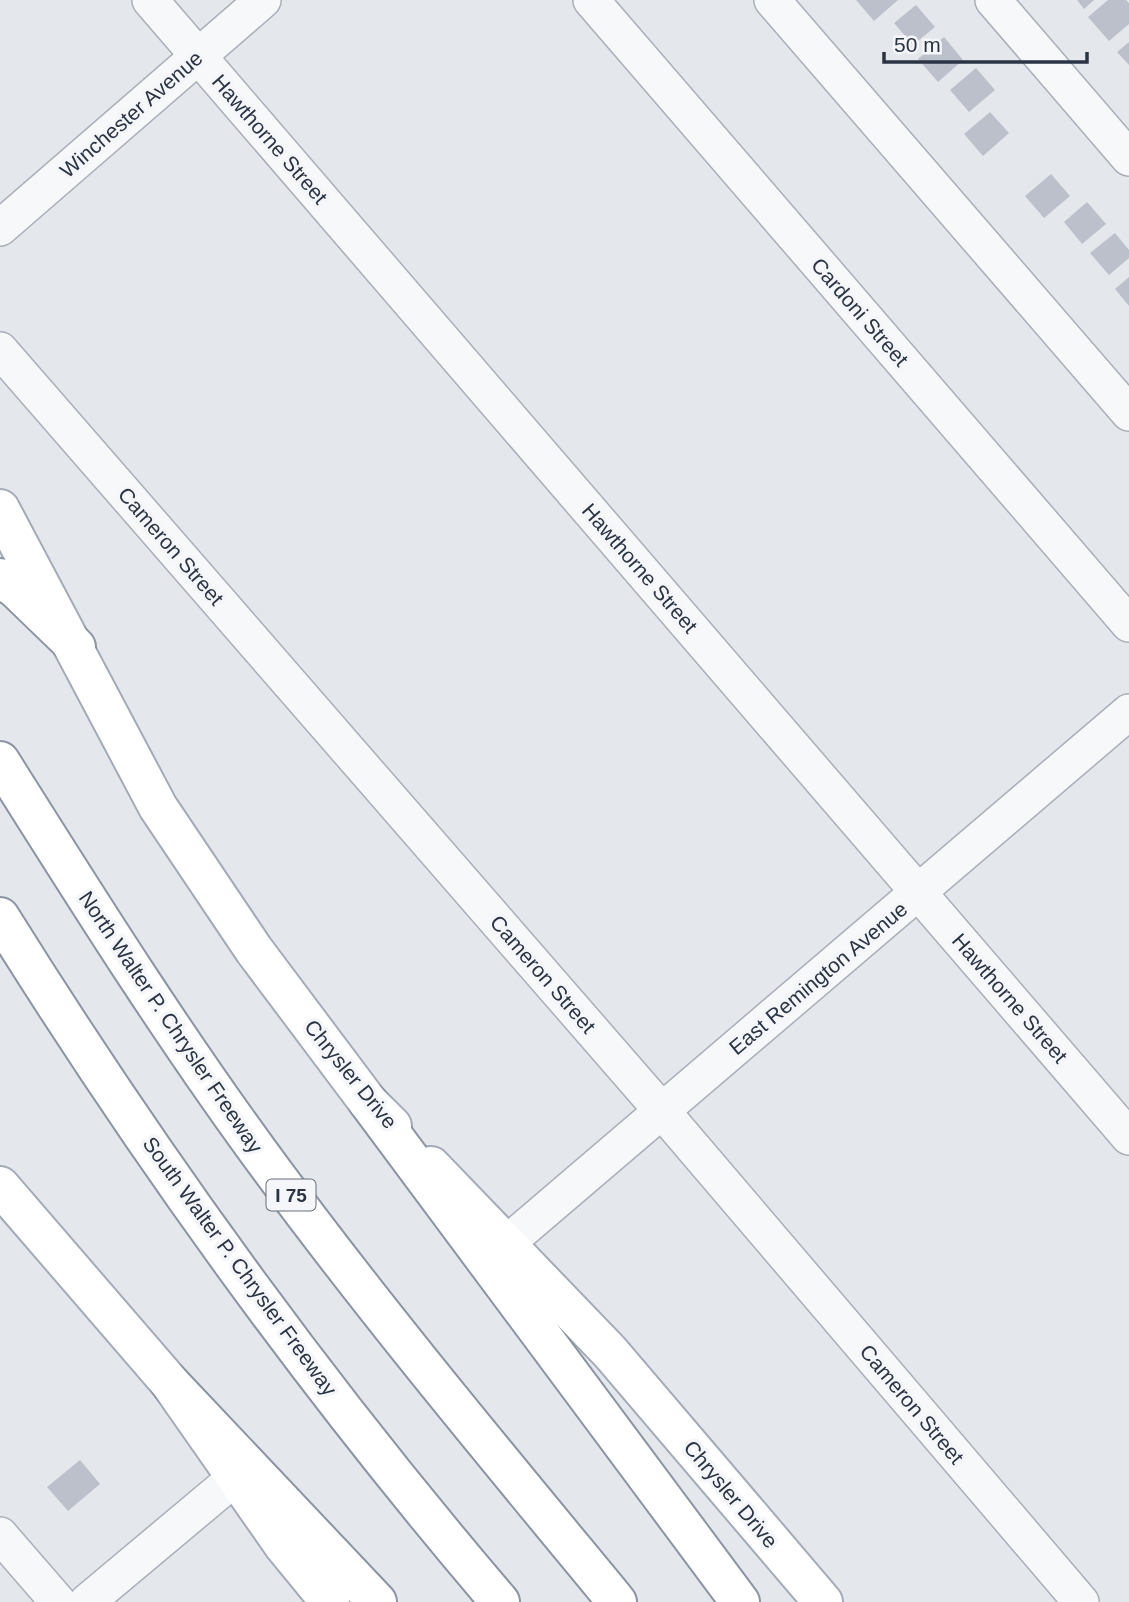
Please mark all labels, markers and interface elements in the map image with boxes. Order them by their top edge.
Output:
scale bar [884,21,1087,65]
text: 50 m [894,33,941,56]
street label: Winchester Avenue [55,46,207,182]
street label: Hawthorne Street [208,70,332,208]
street label: Cardoni Street [807,253,913,371]
street label: Cameron Street [114,483,228,610]
street label: Hawthorne Street [578,499,702,637]
street label: North Walter P. Chrysler Freeway [75,887,268,1158]
street label: East Remington Avenue [724,897,912,1059]
street label: Cameron Street [486,911,600,1038]
street label: Hawthorne Street [948,929,1072,1067]
street label: Chrysler Drive [300,1015,402,1133]
street label: South Walter P. Chrysler Freeway [138,1132,342,1400]
road number: I 75 [266,1180,316,1210]
street label: Cameron Street [856,1340,969,1468]
street label: Chrysler Drive [679,1436,783,1552]

